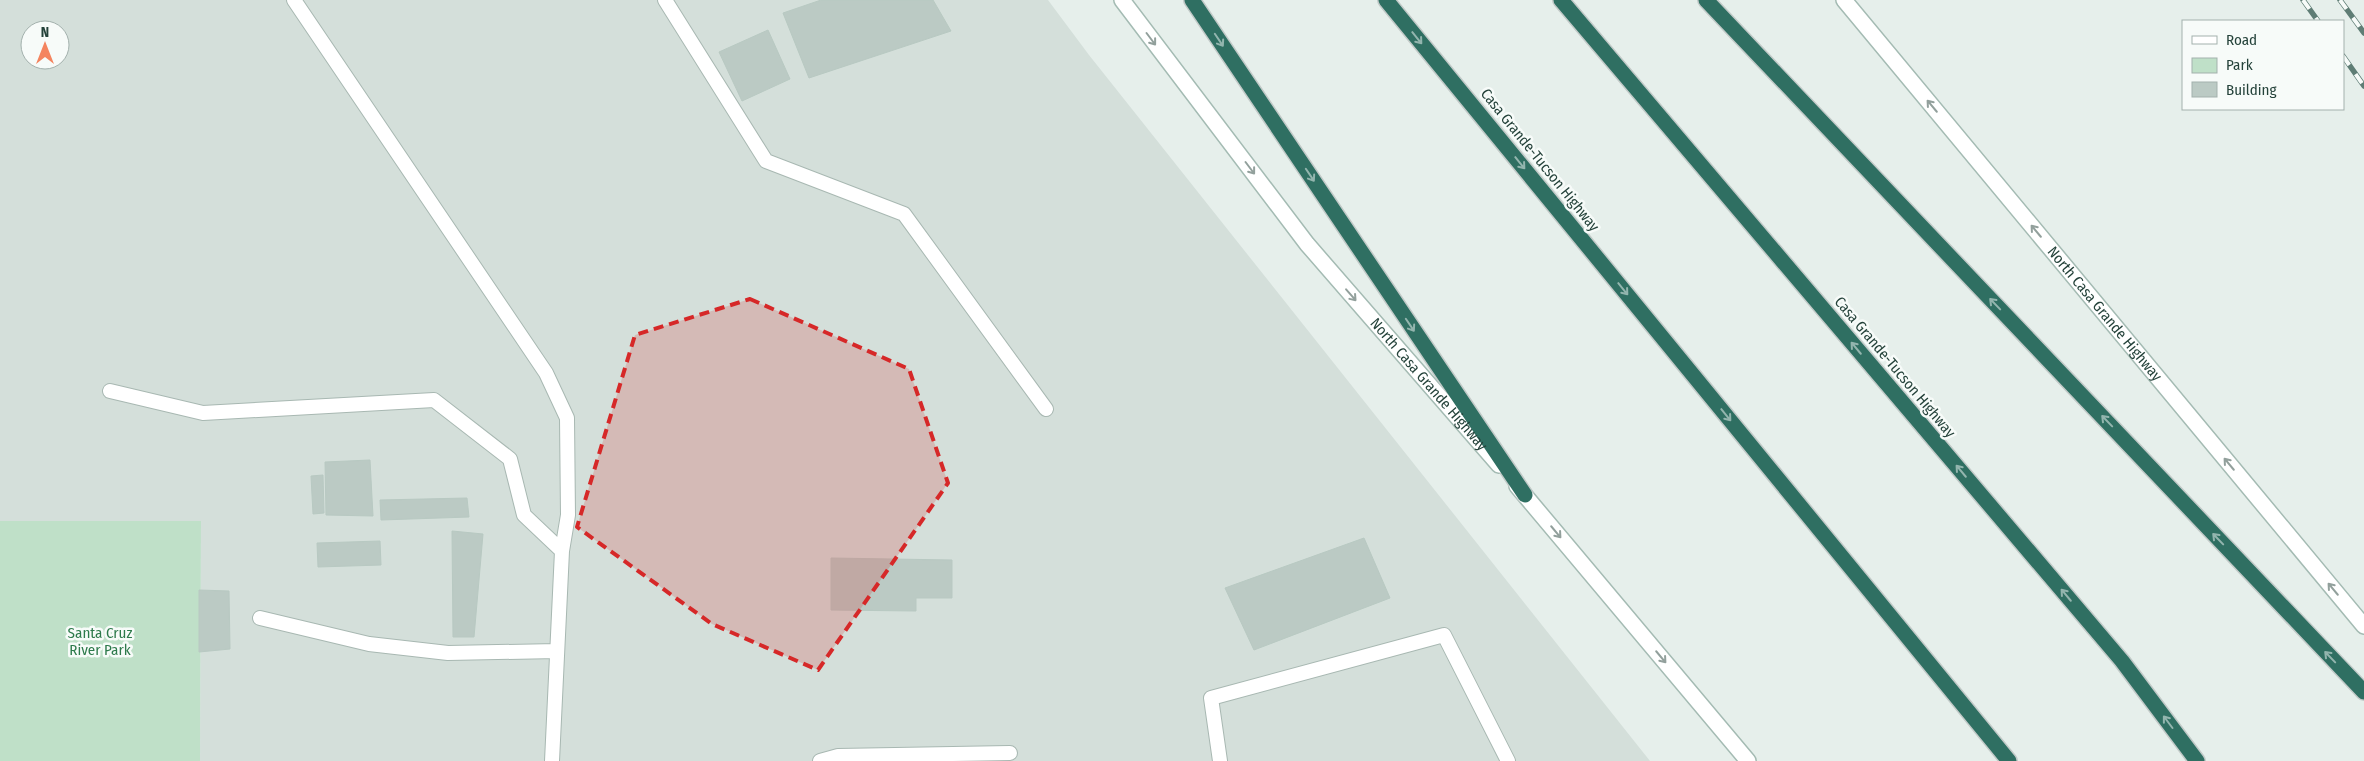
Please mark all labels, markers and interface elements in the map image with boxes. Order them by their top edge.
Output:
north arrow [20,20,70,70]
legend [2182,20,2344,110]
text: N [41,24,49,41]
one-way arrow [1411,31,1423,44]
text: Road [2226,31,2257,49]
one-way arrow [1146,32,1157,45]
one-way arrow [1214,33,1224,47]
text: Park [2226,56,2253,74]
text: Building [2226,81,2277,99]
street label: Casa Grande-Tucson Highway [1477,85,1603,235]
one-way arrow [1927,100,1938,113]
one-way arrow [1514,157,1525,170]
one-way arrow [1244,161,1255,174]
one-way arrow [1305,168,1315,182]
one-way arrow [2031,225,2042,238]
street label: North Casa Grande Highway [2044,243,2166,385]
one-way arrow [1617,282,1628,295]
one-way arrow [1345,289,1357,302]
street label: Casa Grande-Tucson Highway [1831,293,1959,441]
one-way arrow [1989,297,2001,310]
street label: North Casa Grande Highway [1366,314,1491,454]
one-way arrow [1405,317,1415,331]
one-way arrow [1850,341,1862,354]
one-way arrow [1720,408,1731,421]
one-way arrow [2101,415,2113,428]
one-way arrow [2224,458,2235,471]
one-way arrow [1956,465,1967,478]
one-way arrow [1550,526,1562,539]
one-way arrow [2213,534,2225,546]
one-way arrow [2327,583,2338,596]
one-way arrow [2061,589,2072,602]
park label: Santa Cruz River Park [68,624,132,659]
one-way arrow [1655,650,1666,663]
one-way arrow [2324,651,2336,663]
one-way arrow [2163,715,2173,729]

